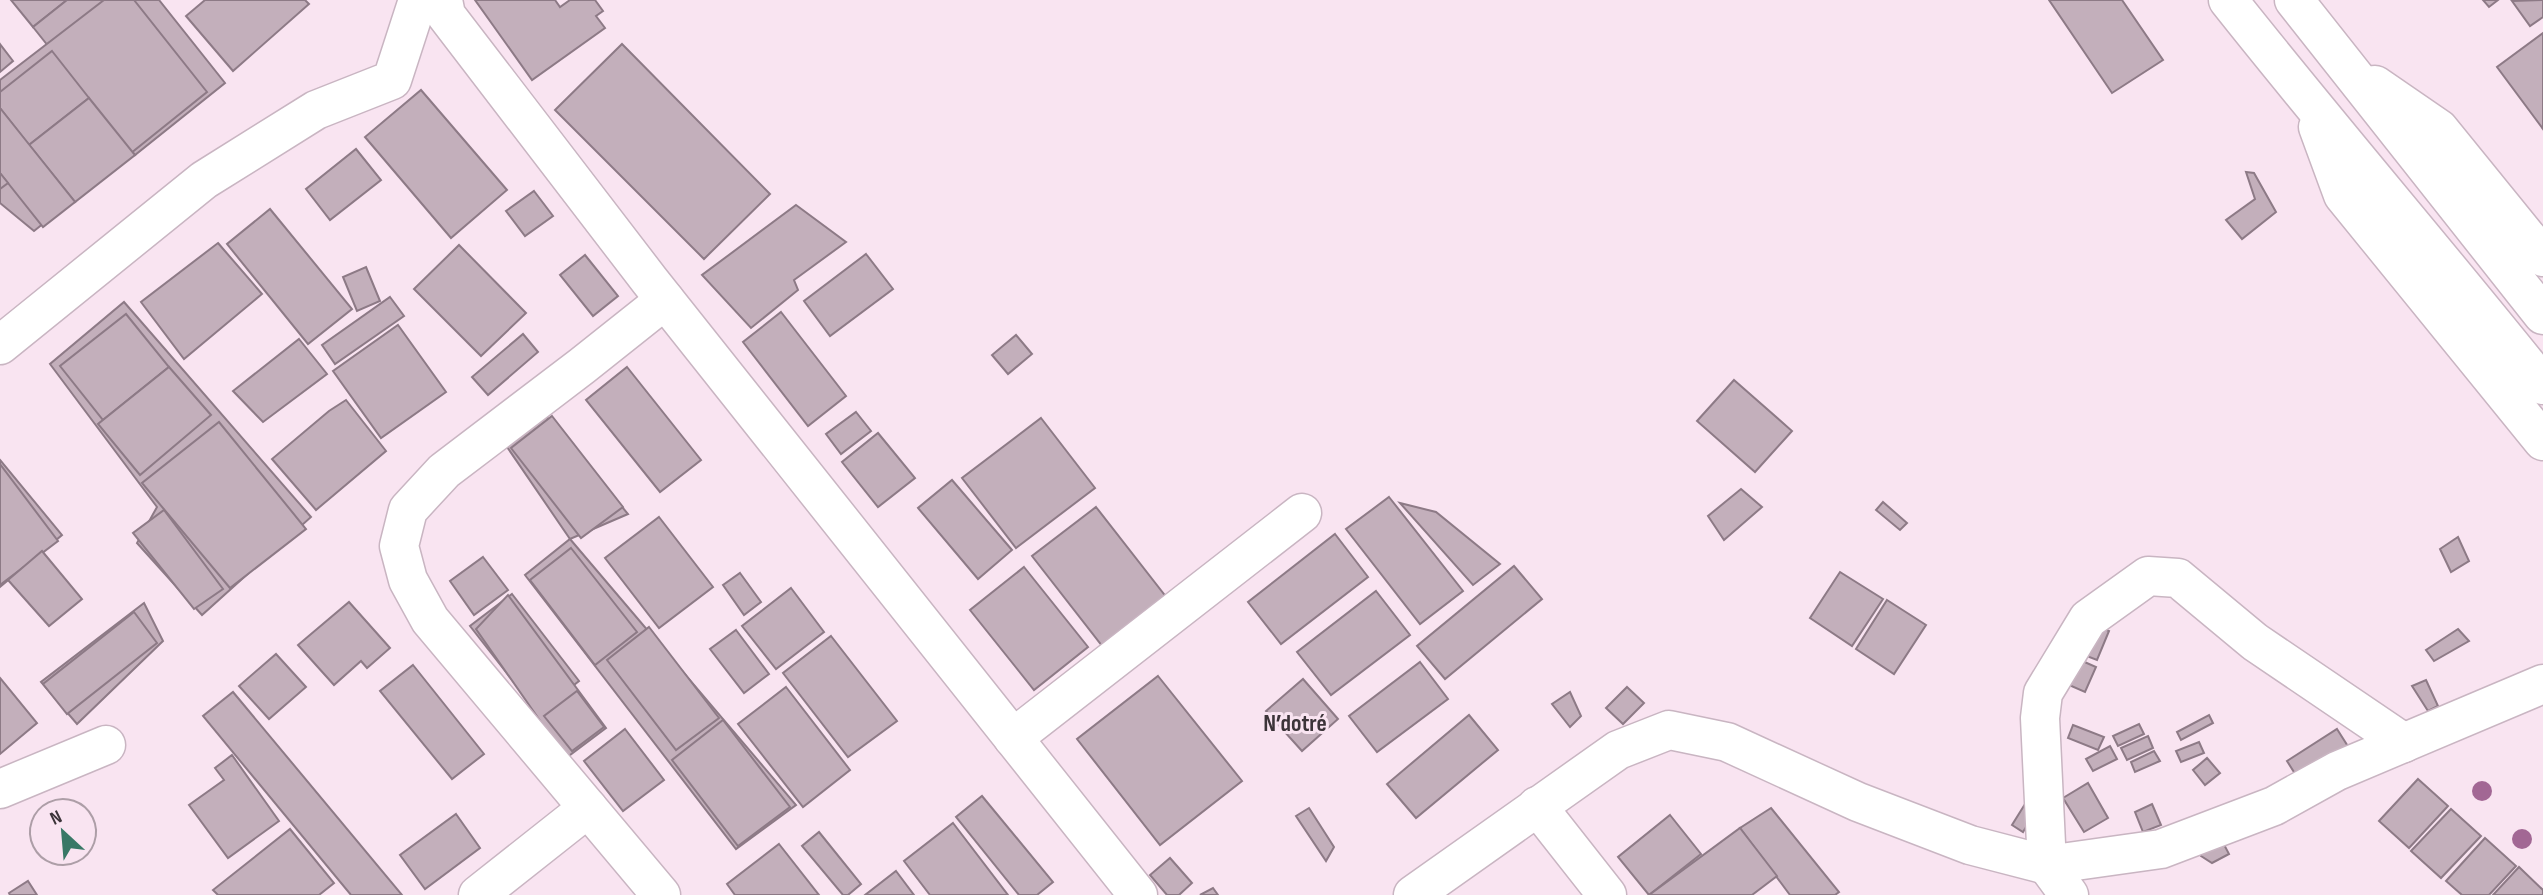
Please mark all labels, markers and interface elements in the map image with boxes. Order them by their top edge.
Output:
district label: N’dotré [1263,709,1327,738]
north arrow [28,797,98,867]
text: N [47,806,66,831]

